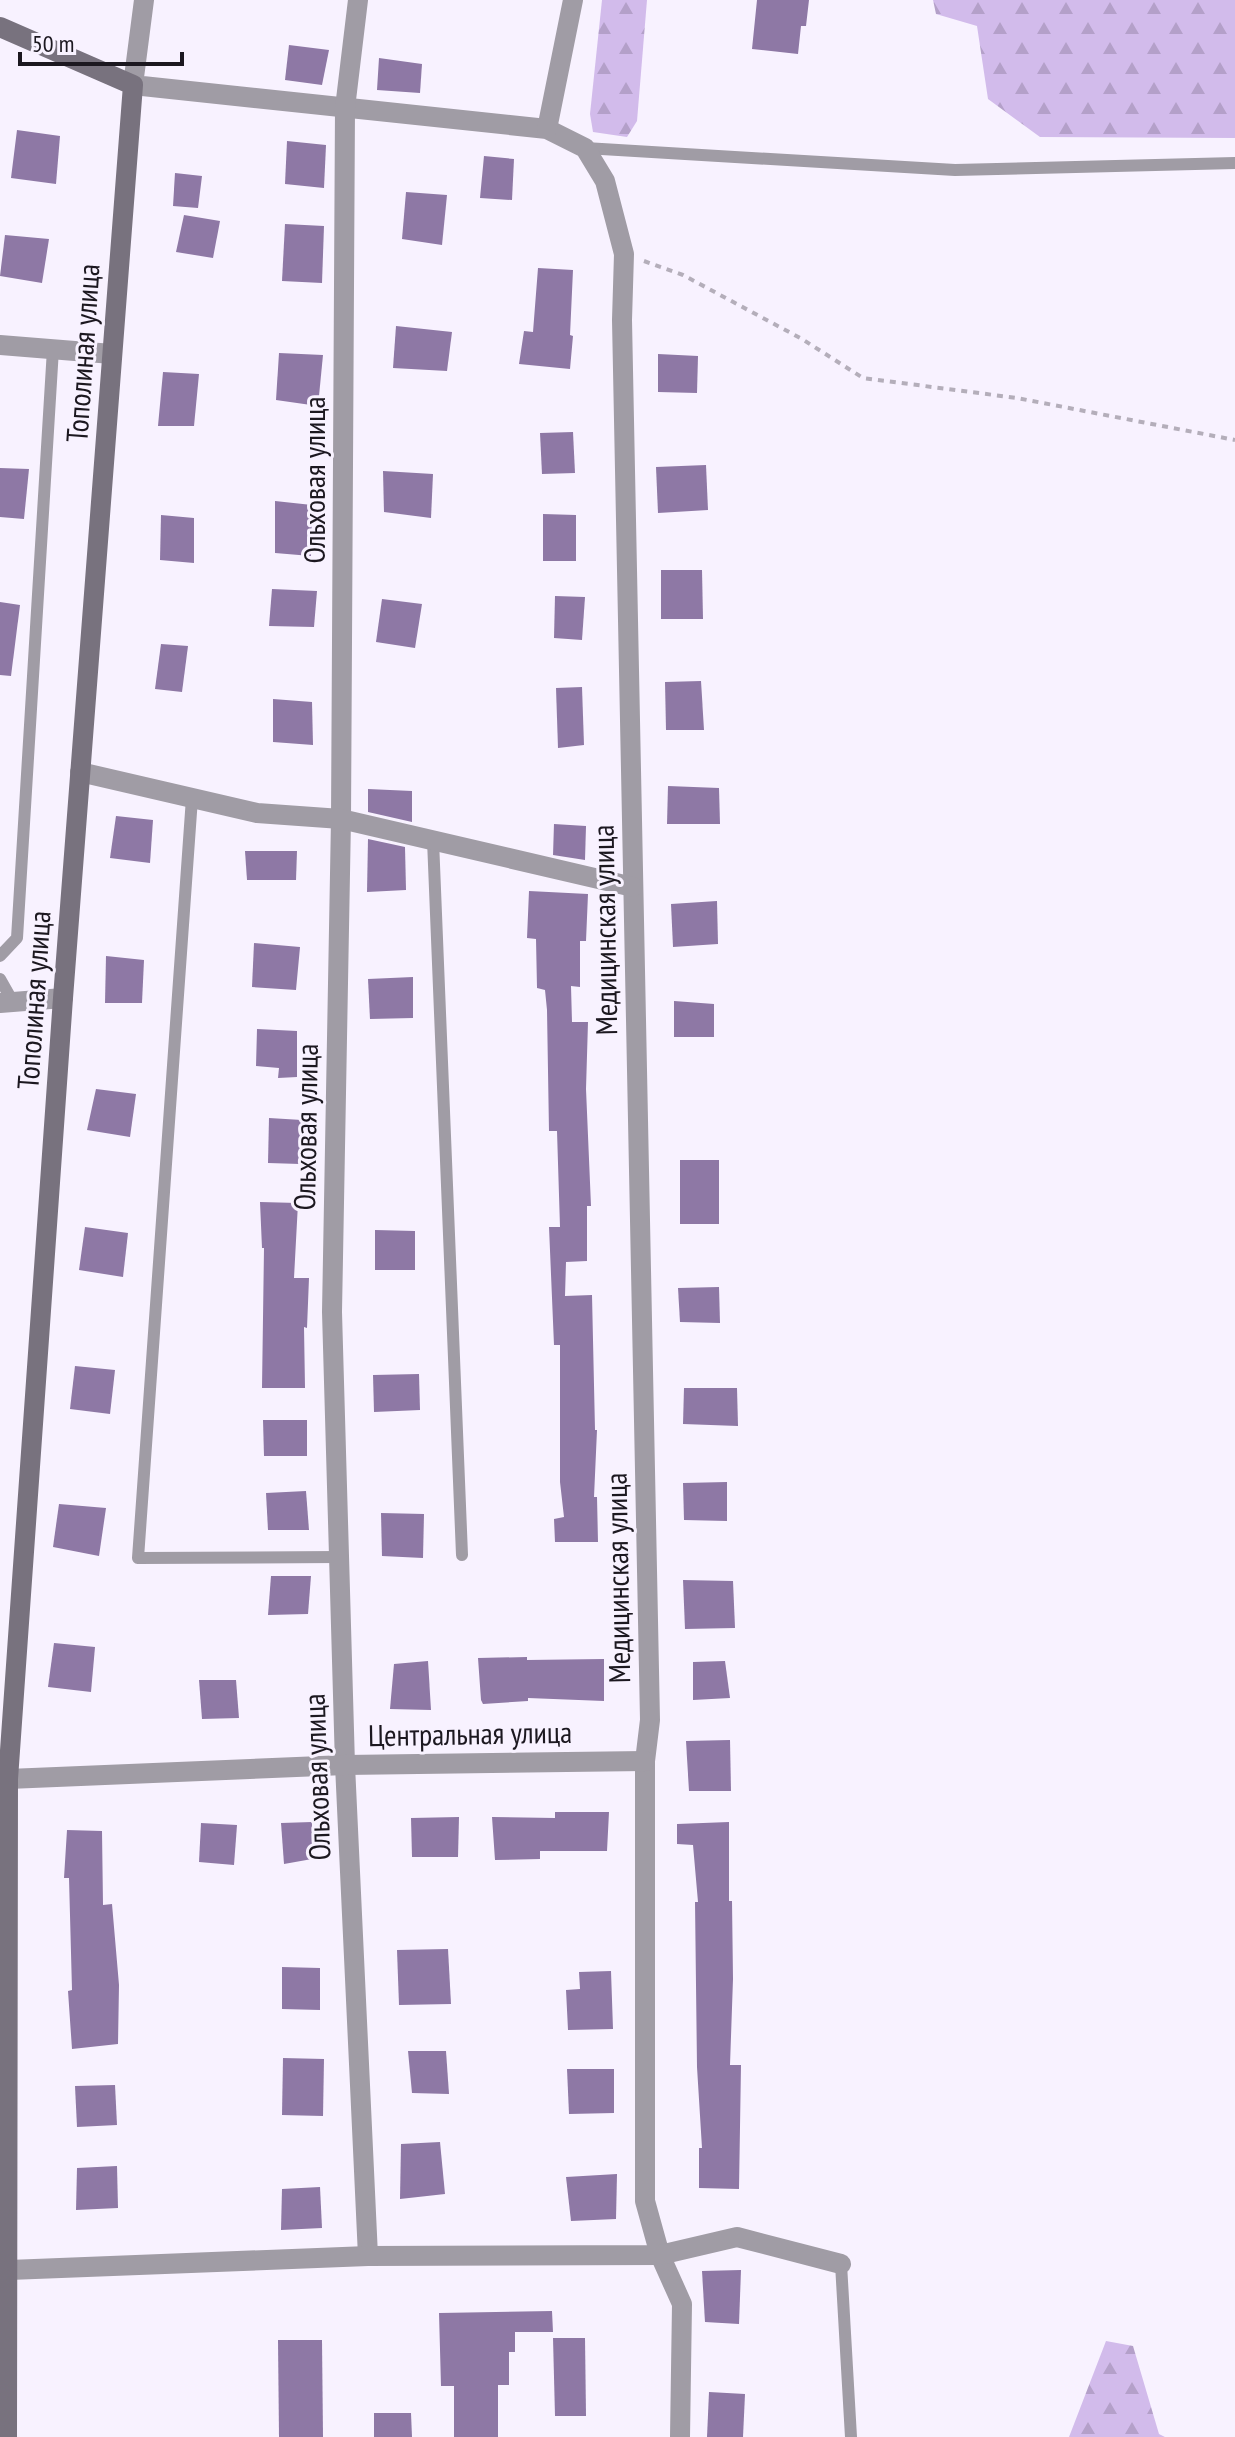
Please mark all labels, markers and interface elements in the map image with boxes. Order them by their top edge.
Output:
scale bar [20,16,182,66]
text: 50 m [32,28,74,59]
street label: Тополиная улица [56,262,108,444]
street label: Ольховая улица [294,397,333,563]
street label: Медицинская улица [583,824,625,1036]
street label: Тополиная улица [7,909,59,1091]
street label: Ольховая улица [284,1043,326,1211]
street label: Медицинская улица [596,1472,638,1684]
street label: Ольховая улица [294,1693,338,1861]
street label: Центральная улица [368,1712,572,1754]

